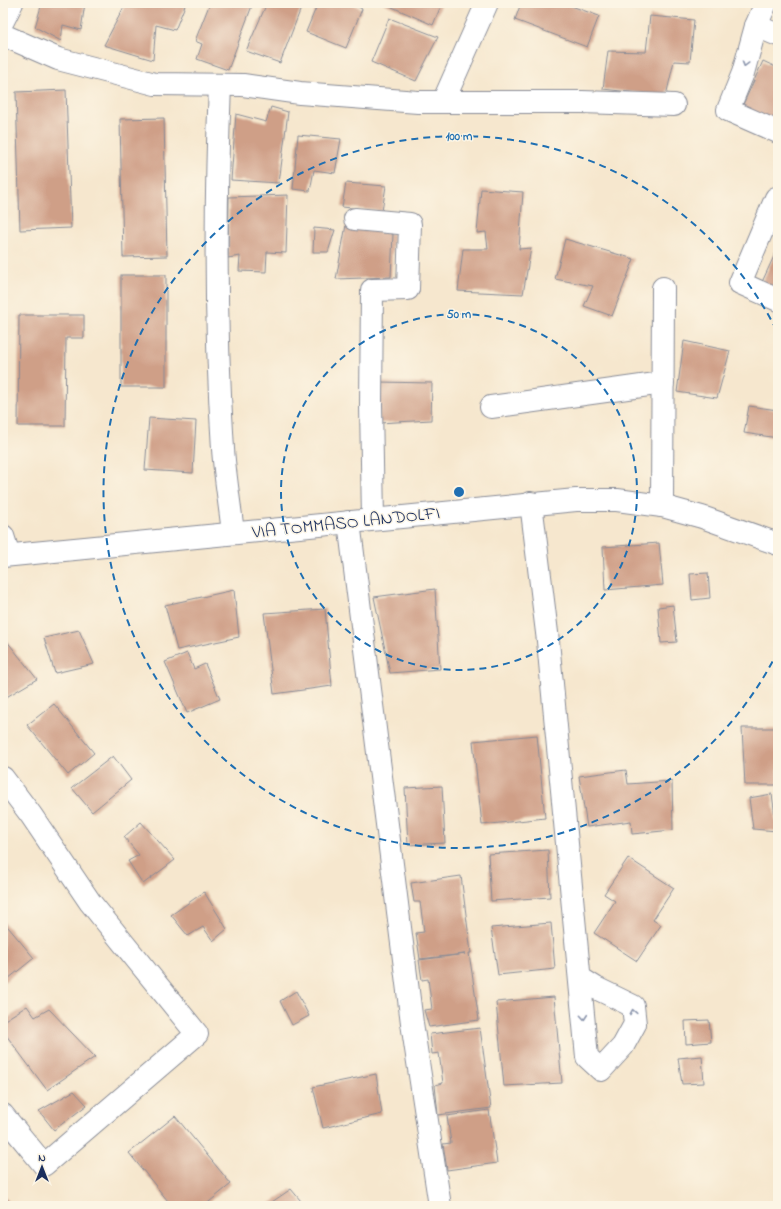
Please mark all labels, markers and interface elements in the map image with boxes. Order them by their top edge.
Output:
one-way arrow [742,60,750,67]
text: 100 m [446,128,473,146]
text: 50 m [447,306,472,324]
centre of rings [452,485,466,499]
street label: VIA TOMMASO LANDOLFI [250,501,441,547]
one-way arrow [630,1009,638,1015]
one-way arrow [579,1014,588,1020]
north arrow [22,1147,62,1187]
text: N [38,1150,46,1166]

